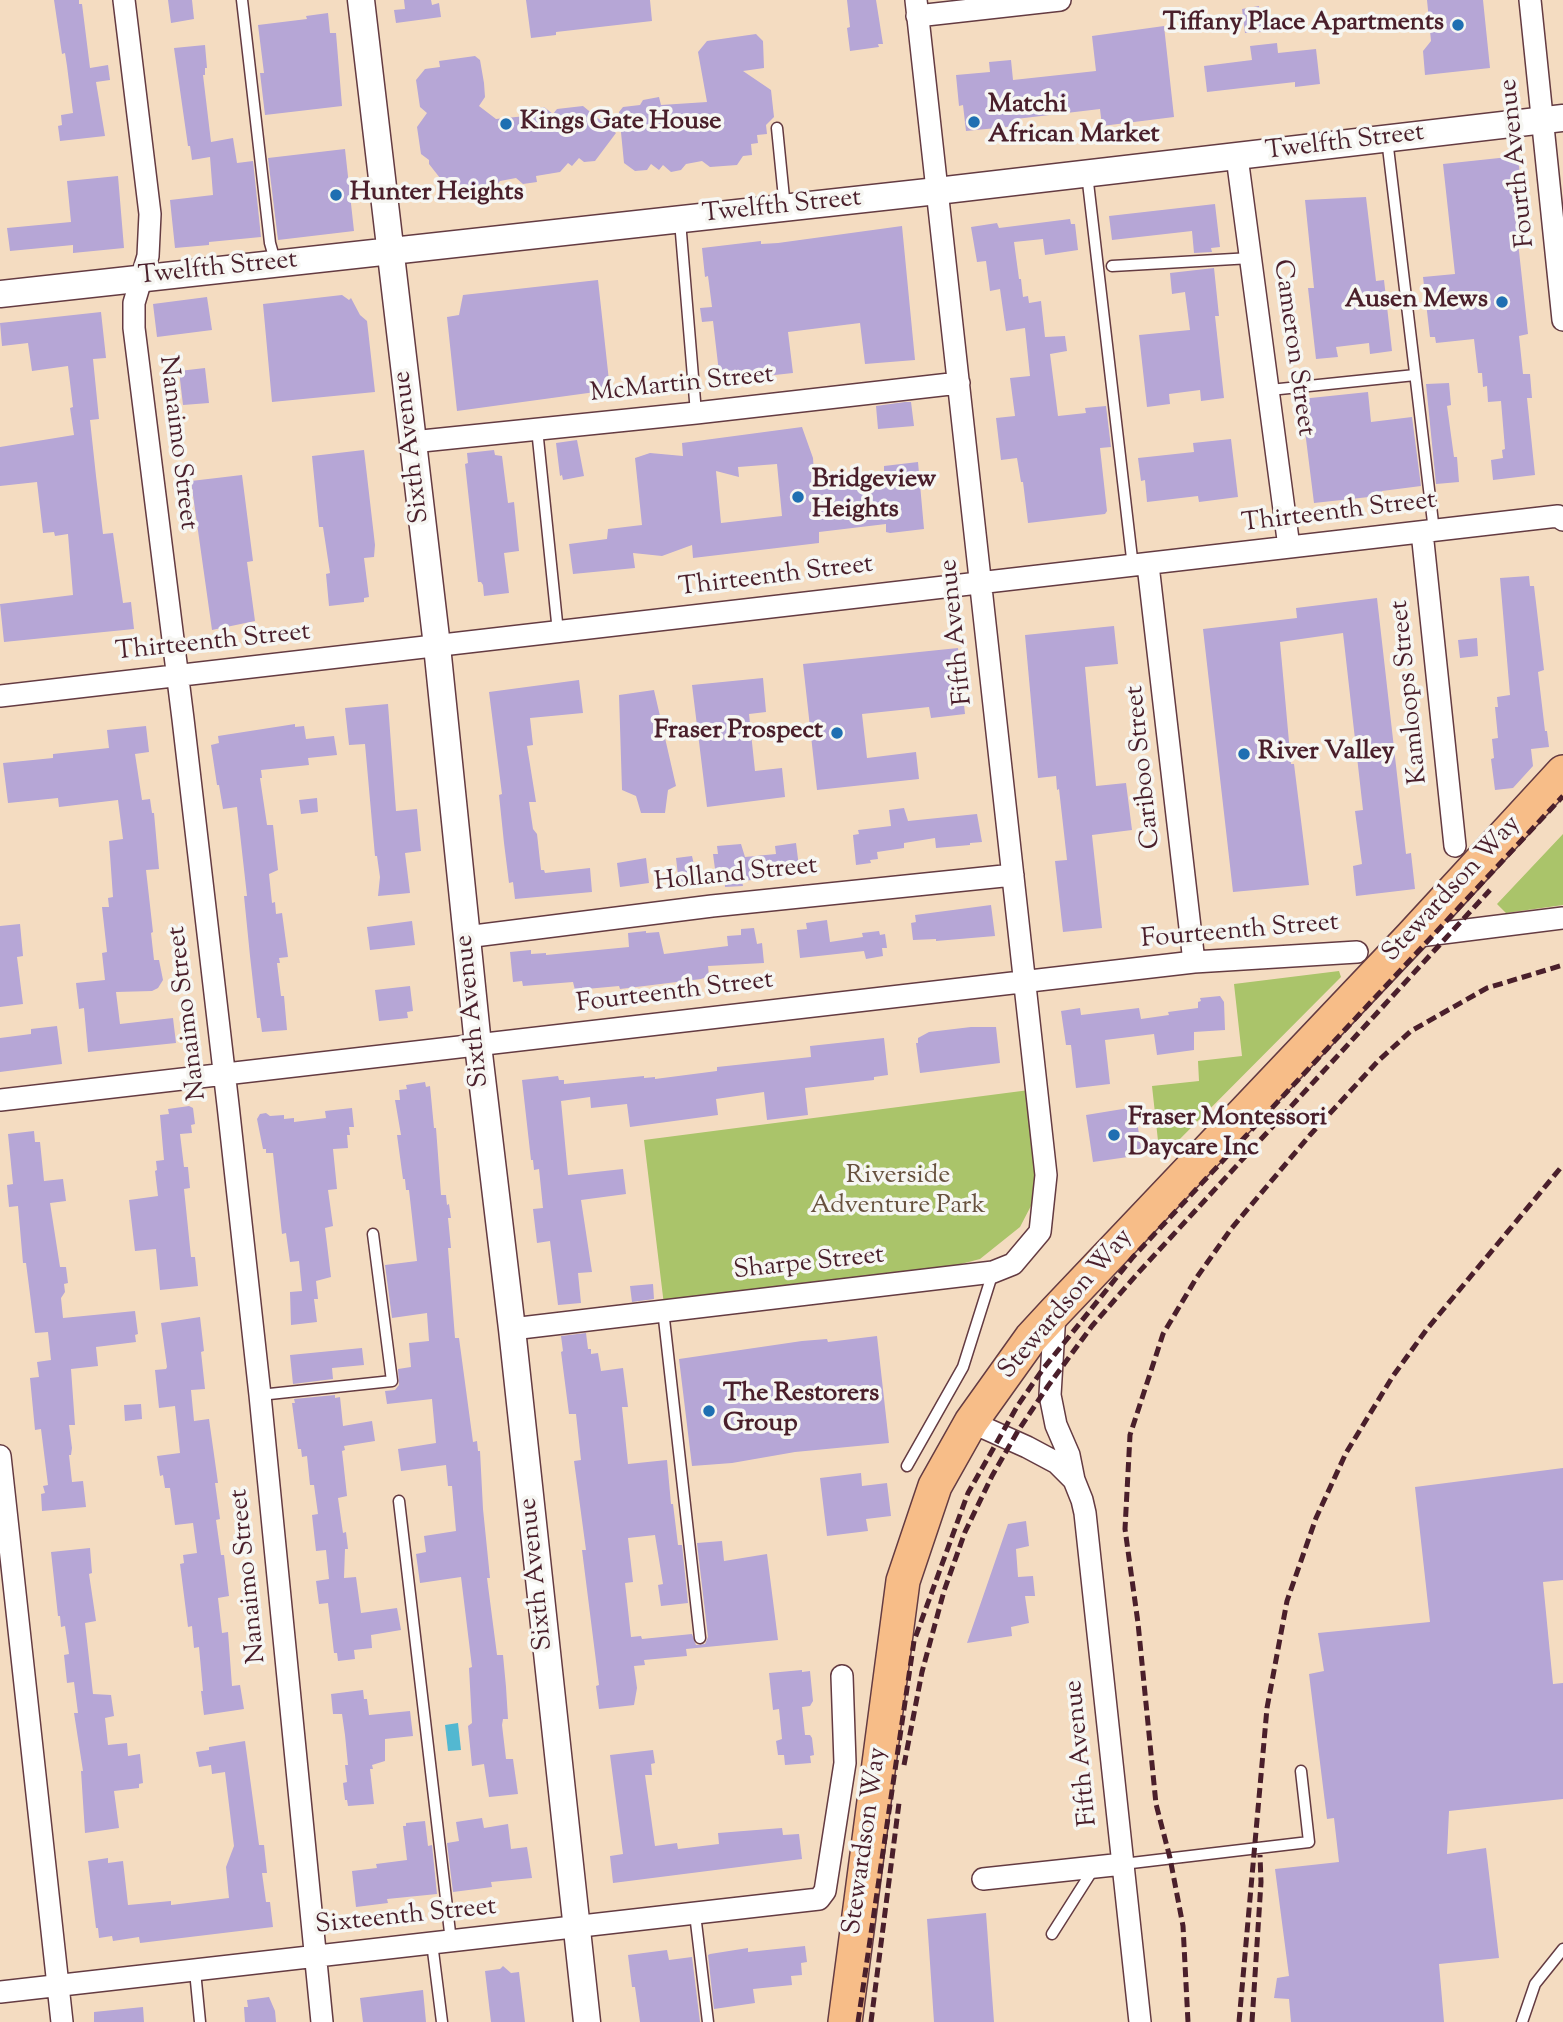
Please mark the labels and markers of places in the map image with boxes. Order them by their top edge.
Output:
place label: Tiffany Place Apartments [1163,9,1444,41]
marker: Tiffany Place Apartments [1450,17,1466,33]
place label: Matchi African Market [988,91,1159,152]
place label: Kings Gate House [520,108,721,140]
marker: Matchi African Market [966,114,982,130]
marker: Kings Gate House [498,116,514,132]
place label: Hunter Heights [350,179,524,211]
marker: Hunter Heights [328,187,344,203]
place label: Ausen Mews [1345,286,1488,318]
marker: Ausen Mews [1494,294,1510,310]
place label: Bridgeview Heights [812,466,936,528]
marker: Bridgeview Heights [790,489,806,505]
place label: Fraser Prospect [654,717,823,749]
marker: Fraser Prospect [829,725,845,741]
place label: River Valley [1258,738,1395,770]
marker: River Valley [1236,746,1252,762]
place label: Fraser Montessori Daycare Inc [1128,1104,1327,1166]
marker: Fraser Montessori Daycare Inc [1106,1127,1122,1143]
place label: The Restorers Group [723,1380,879,1442]
marker: The Restorers Group [701,1403,717,1419]

